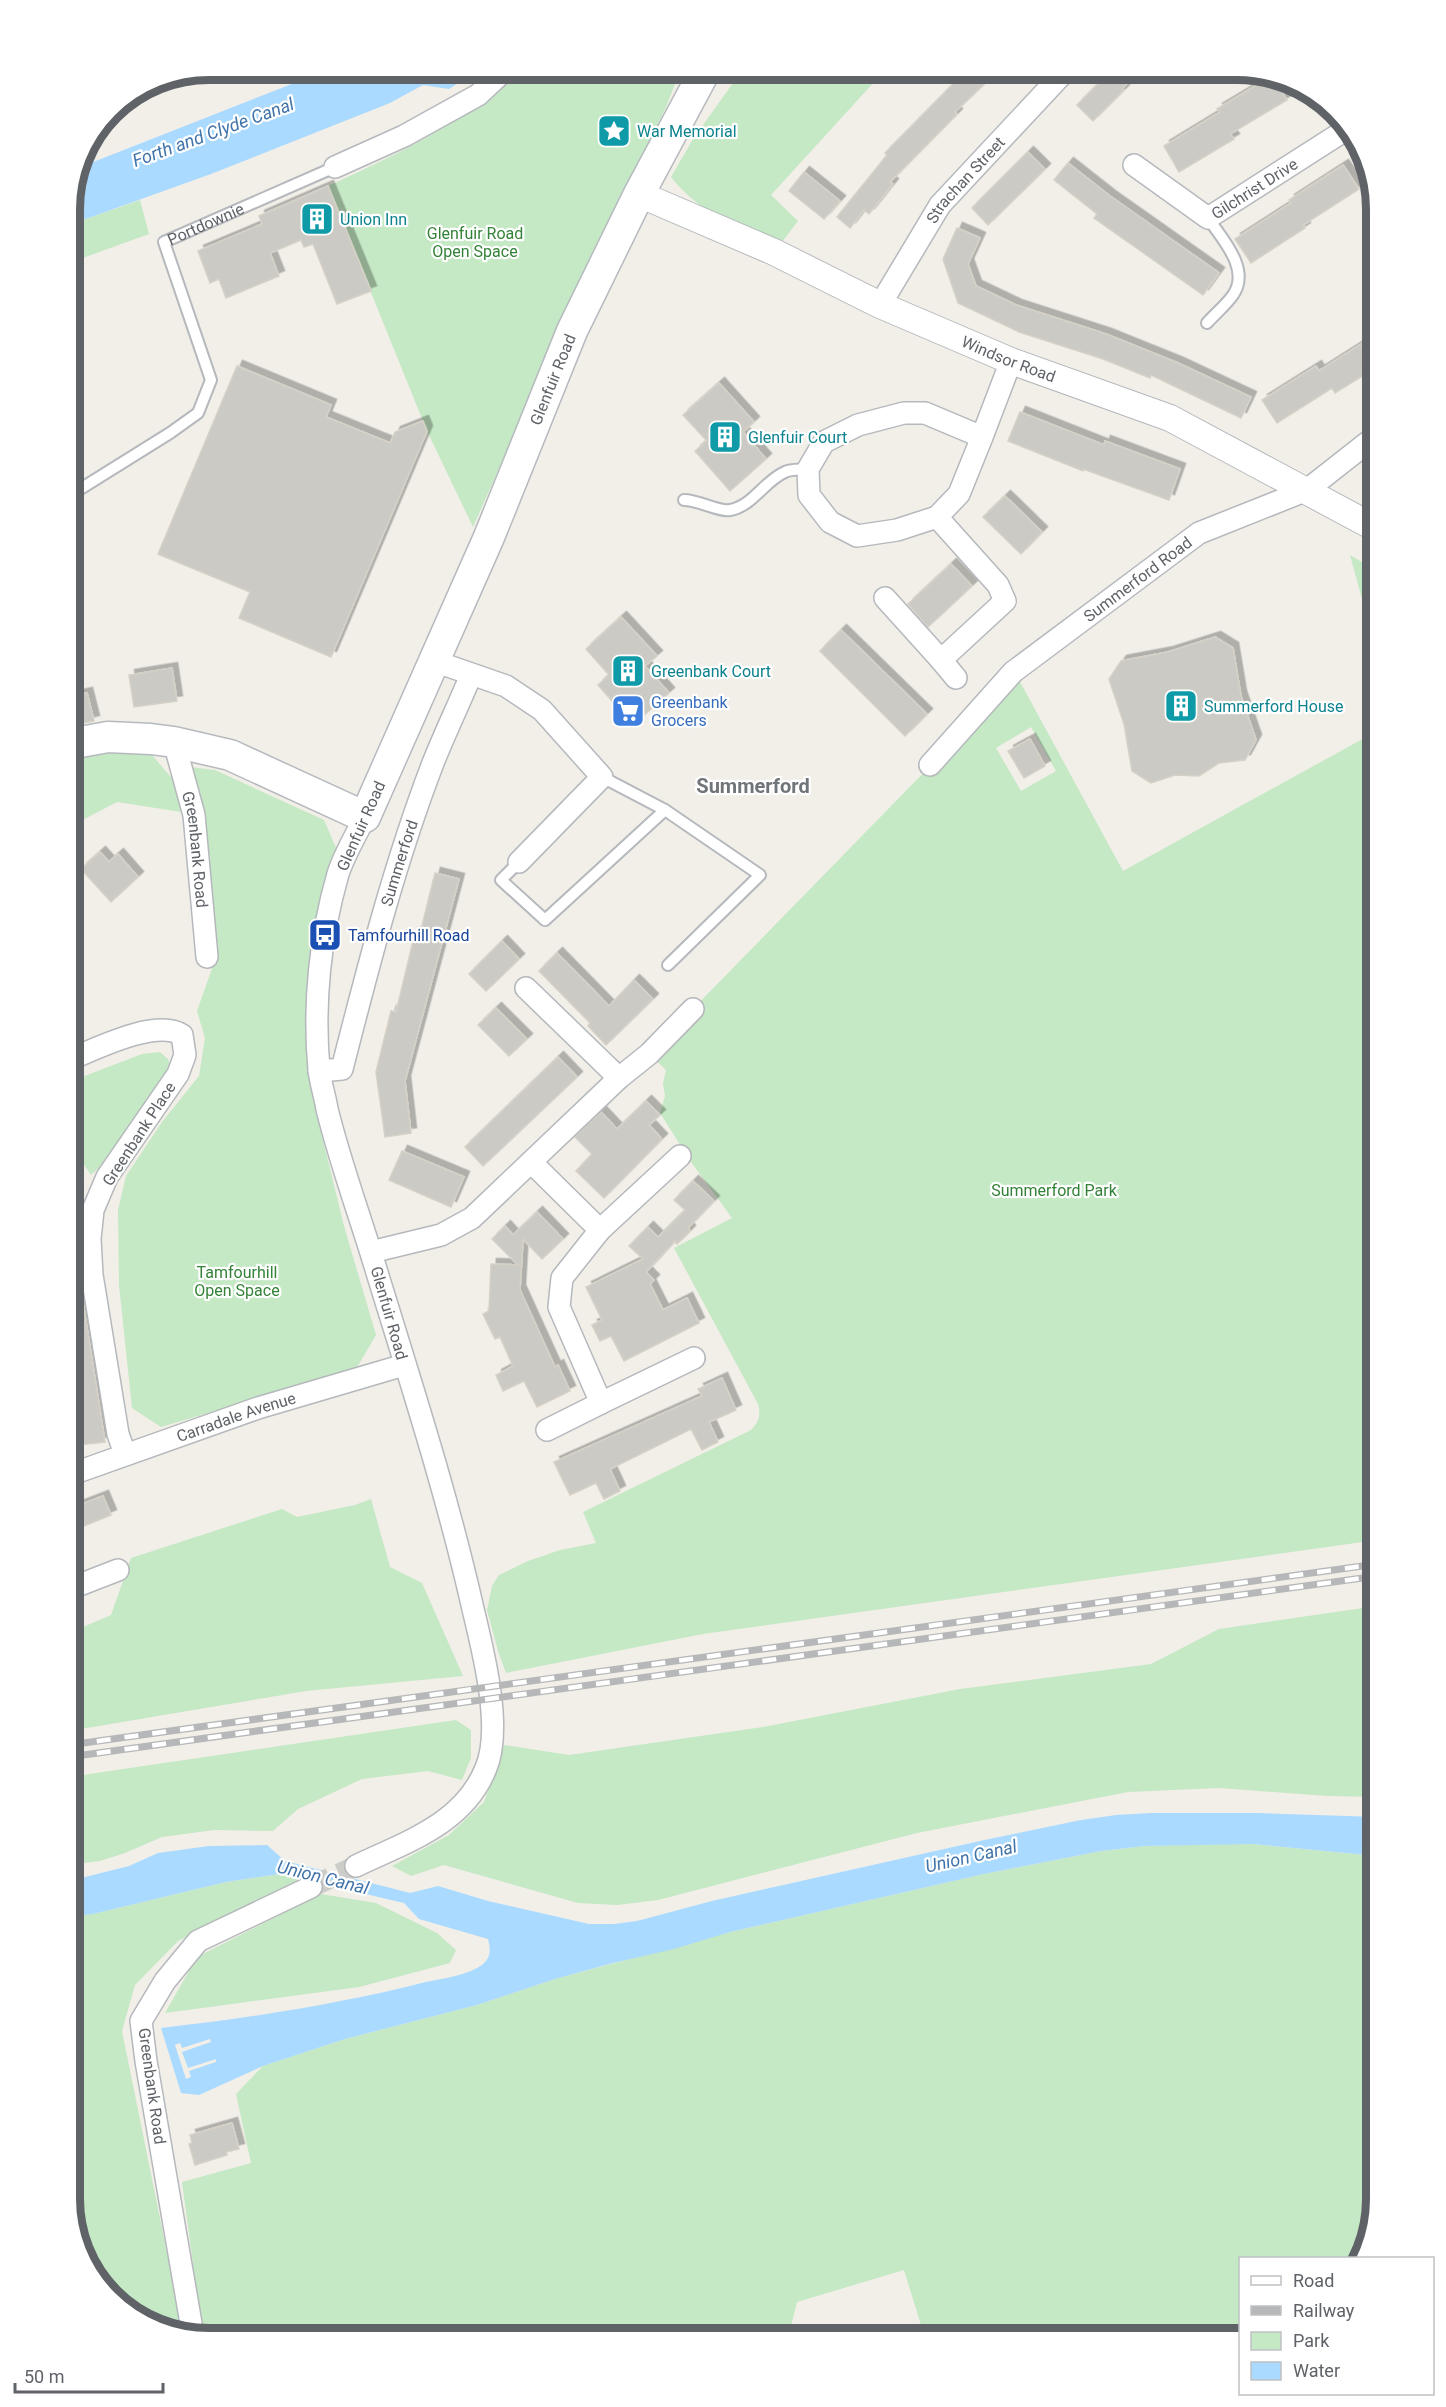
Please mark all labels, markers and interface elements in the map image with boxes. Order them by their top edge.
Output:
water label: Forth and Clyde Canal [129,93,297,171]
place icon: War Memorial [596,113,632,149]
place label: War Memorial [637,122,737,141]
street label: Strachan Street [922,133,1008,226]
street label: Gilchrist Drive [1208,154,1301,223]
street label: Portdownie [164,199,247,249]
building icon: Union Inn [299,201,335,237]
place label: Union Inn [340,210,407,229]
park label: Glenfuir Road Open Space [427,224,523,261]
street label: Glenfuir Road [526,331,579,428]
street label: Windsor Road [959,332,1058,386]
building icon: Glenfuir Court [707,419,743,455]
place label: Glenfuir Court [748,428,847,447]
street label: Summerford Road [1080,532,1195,626]
building icon: Greenbank Court [610,653,646,689]
place label: Greenbank Court [651,662,771,681]
building icon: Summerford House [1163,688,1199,724]
supermarket icon: Greenbank Grocers [610,693,646,729]
place label: Greenbank Grocers [651,693,729,730]
place label: Summerford House [1204,697,1343,716]
district label: Summerford [696,774,810,798]
street label: Glenfuir Road [333,778,389,874]
street label: Greenbank Road [178,789,212,908]
street label: Summerford [377,817,421,908]
bus stop icon: Tamfourhill Road [307,917,343,953]
place label: Tamfourhill Road [348,926,470,945]
street label: Greenbank Place [98,1078,180,1190]
park label: Summerford Park [991,1181,1118,1200]
park label: Tamfourhill Open Space [194,1263,280,1300]
street label: Glenfuir Road [367,1264,411,1362]
street label: Carradale Avenue [174,1388,298,1446]
water label: Union Canal [923,1835,1020,1877]
water label: Union Canal [275,1856,372,1899]
street label: Greenbank Road [134,2027,170,2145]
legend [1239,2257,1434,2395]
text: Road [1293,2270,1334,2291]
text: Railway [1293,2300,1355,2321]
text: Park [1293,2330,1330,2351]
scale bar [15,2356,164,2394]
text: Water [1293,2360,1340,2381]
text: 50 m [24,2366,64,2387]

